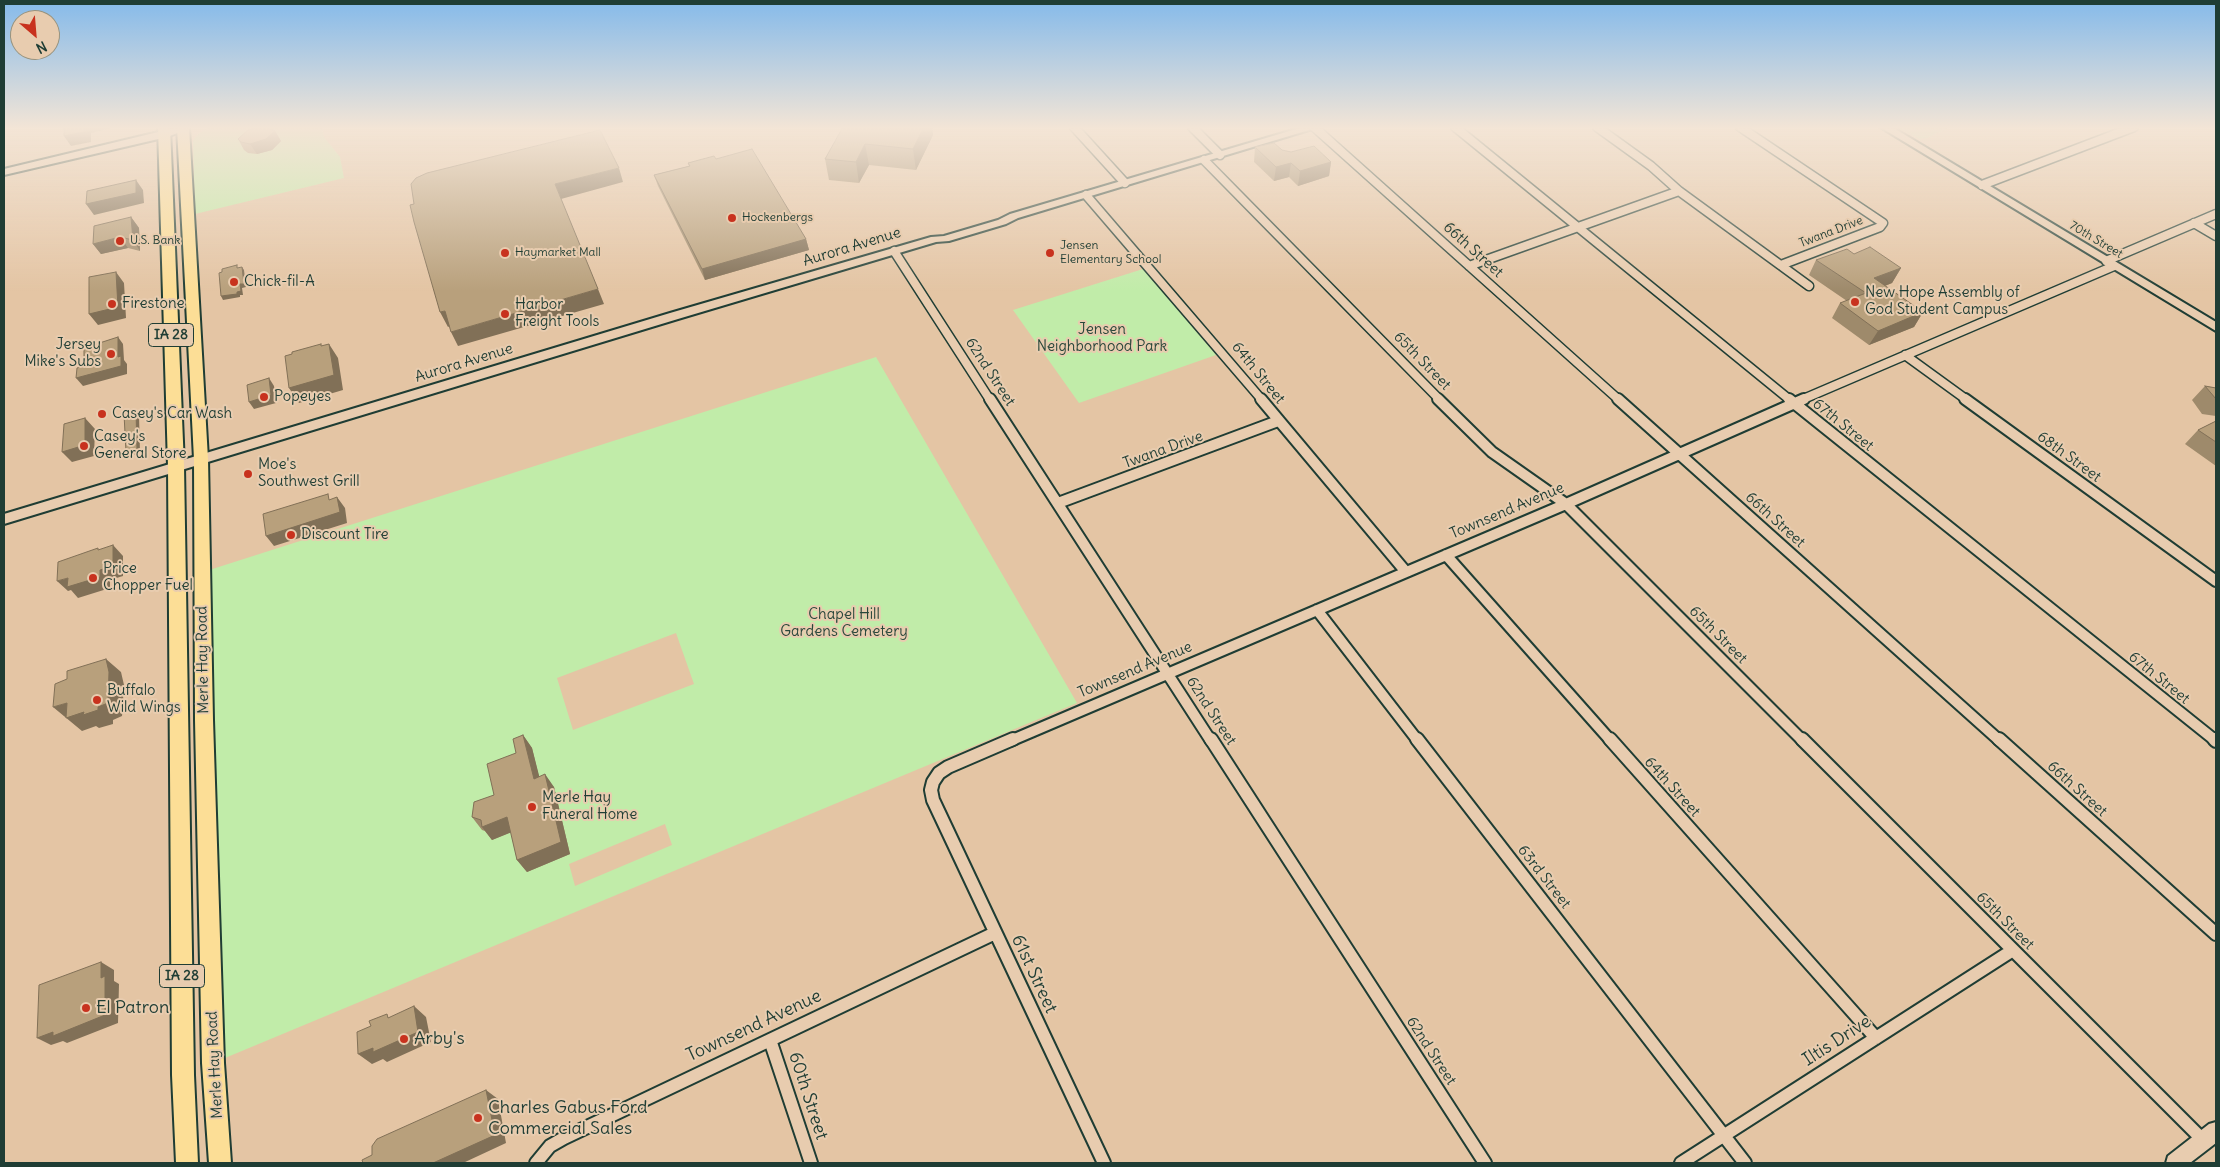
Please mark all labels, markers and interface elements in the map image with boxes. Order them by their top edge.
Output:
north arrow [10,10,60,60]
text: N [33,37,50,58]
place label: Hockenbergs [742,211,813,225]
marker: Hockenbergs [726,212,738,224]
street label: Twana Drive [1797,213,1865,251]
street label: 66th Street [1439,218,1507,282]
street label: 70th Street [2067,218,2125,262]
street label: Aurora Avenue [801,224,903,270]
place label: U.S. Bank [130,234,180,248]
marker: U.S. Bank [114,235,126,247]
place label: Jensen Elementary School [1060,239,1161,267]
place label: Haymarket Mall [515,246,601,260]
marker: Haymarket Mall [499,247,511,259]
marker: Jensen Elementary School [1044,247,1056,259]
place label: Chick-fil-A [244,273,315,291]
marker: Chick-fil-A [228,276,240,288]
place label: New Hope Assembly of God Student Campus [1865,284,2020,319]
place label: Firestone [122,295,185,313]
place label: Harbor Freight Tools [515,296,599,331]
marker: New Hope Assembly of God Student Campus [1849,296,1861,308]
marker: Firestone [106,298,118,310]
marker: Harbor Freight Tools [499,308,511,320]
park label: Jensen Neighborhood Park [1037,321,1167,356]
road number: IA 28 [148,324,194,346]
street label: 65th Street [1390,328,1454,394]
street label: 62nd Street [961,334,1019,410]
place label: Jersey Mike's Subs [24,336,101,371]
street label: 64th Street [1228,338,1288,408]
street label: Aurora Avenue [413,340,515,386]
marker: Jersey Mike's Subs [105,348,117,360]
place label: Popeyes [274,388,331,406]
marker: Popeyes [258,391,270,403]
street label: 67th Street [1809,395,1877,455]
place label: Casey's Car Wash [112,405,232,423]
marker: Casey's Car Wash [96,408,108,420]
street label: Twana Drive [1121,427,1205,473]
place label: Casey's General Store [94,428,186,463]
street label: 68th Street [2034,428,2104,486]
marker: Casey's General Store [78,440,90,452]
place label: Moe's Southwest Grill [258,456,359,491]
marker: Moe's Southwest Grill [242,468,254,480]
street label: Townsend Avenue [1447,479,1567,543]
street label: 66th Street [1741,488,1809,552]
place label: Discount Tire [301,526,389,544]
marker: Discount Tire [285,529,297,541]
place label: Price Chopper Fuel [103,560,193,595]
marker: Price Chopper Fuel [87,572,99,584]
street label: 65th Street [1685,602,1751,668]
street label: Merle Hay Road [193,606,213,714]
park label: Chapel Hill Gardens Cemetery [780,606,908,641]
street label: Townsend Avenue [1075,638,1195,702]
street label: 67th Street [2125,648,2193,708]
street label: 62nd Street [1182,673,1240,749]
place label: Buffalo Wild Wings [107,682,181,717]
marker: Buffalo Wild Wings [91,694,103,706]
street label: 64th Street [1640,753,1704,821]
street label: 66th Street [2043,757,2111,821]
place label: Merle Hay Funeral Home [542,789,637,824]
marker: Merle Hay Funeral Home [526,801,538,813]
street label: 63rd Street [1514,842,1574,912]
street label: 65th Street [1972,888,2038,954]
street label: 61st Street [1006,931,1062,1017]
road number: IA 28 [160,964,204,988]
street label: Townsend Avenue [683,985,825,1067]
place label: El Patron [96,997,169,1019]
marker: El Patron [80,1002,92,1014]
street label: Merle Hay Road [203,1011,227,1119]
street label: Iltis Drive [1799,1011,1875,1071]
street label: 62nd Street [1402,1013,1460,1089]
place label: Arby's [414,1028,465,1050]
marker: Arby's [398,1033,410,1045]
street label: 60th Street [784,1049,832,1143]
place label: Charles Gabus Ford Commercial Sales [488,1097,647,1140]
marker: Charles Gabus Ford Commercial Sales [472,1112,484,1124]

